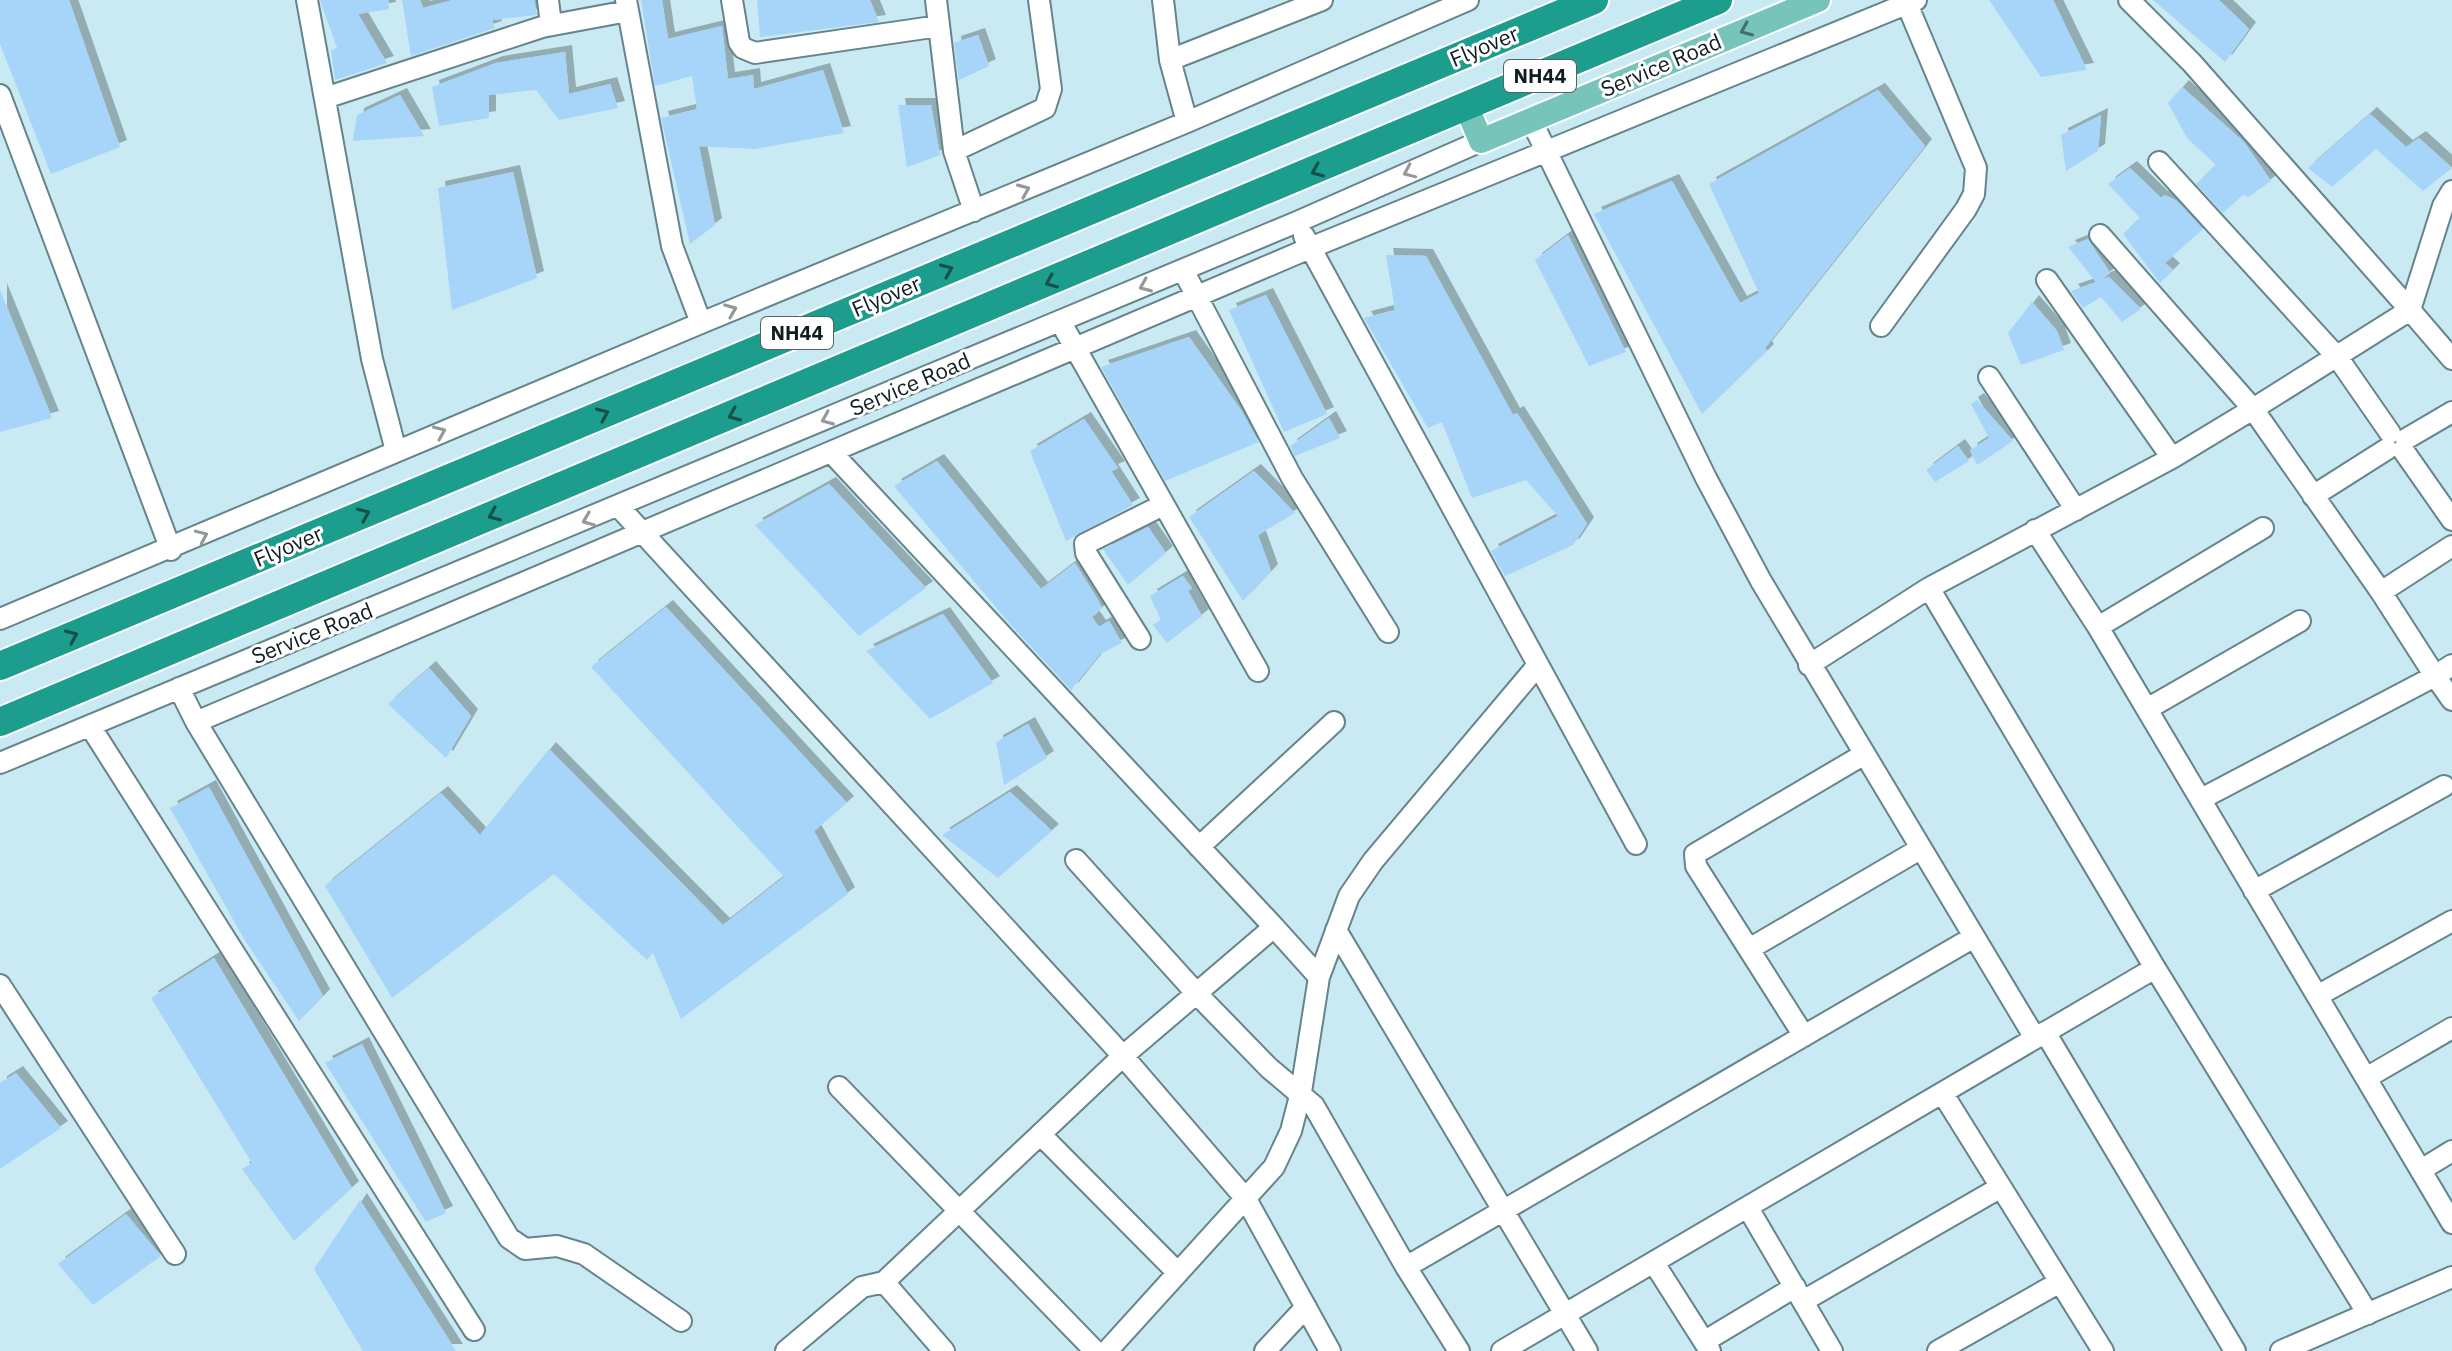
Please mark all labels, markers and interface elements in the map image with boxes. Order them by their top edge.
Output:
street label: Flyover [1445,18,1523,73]
one-way arrow [1740,20,1754,37]
street label: Service Road [1596,26,1726,103]
road number: NH44 [1504,60,1576,92]
one-way arrow [1311,161,1325,177]
one-way arrow [1403,163,1417,179]
one-way arrow [1016,184,1030,200]
one-way arrow [939,264,953,280]
street label: Flyover [847,268,925,323]
one-way arrow [1045,272,1059,289]
one-way arrow [1139,276,1153,293]
one-way arrow [723,303,737,320]
road number: NH44 [761,317,833,349]
street label: Service Road [845,345,975,422]
one-way arrow [728,405,742,422]
one-way arrow [595,407,610,423]
one-way arrow [821,410,836,426]
one-way arrow [432,426,446,442]
one-way arrow [488,506,502,522]
one-way arrow [356,507,370,524]
one-way arrow [582,510,596,526]
street label: Flyover [249,518,327,573]
one-way arrow [193,530,208,546]
street label: Service Road [247,595,377,670]
one-way arrow [64,629,78,645]

